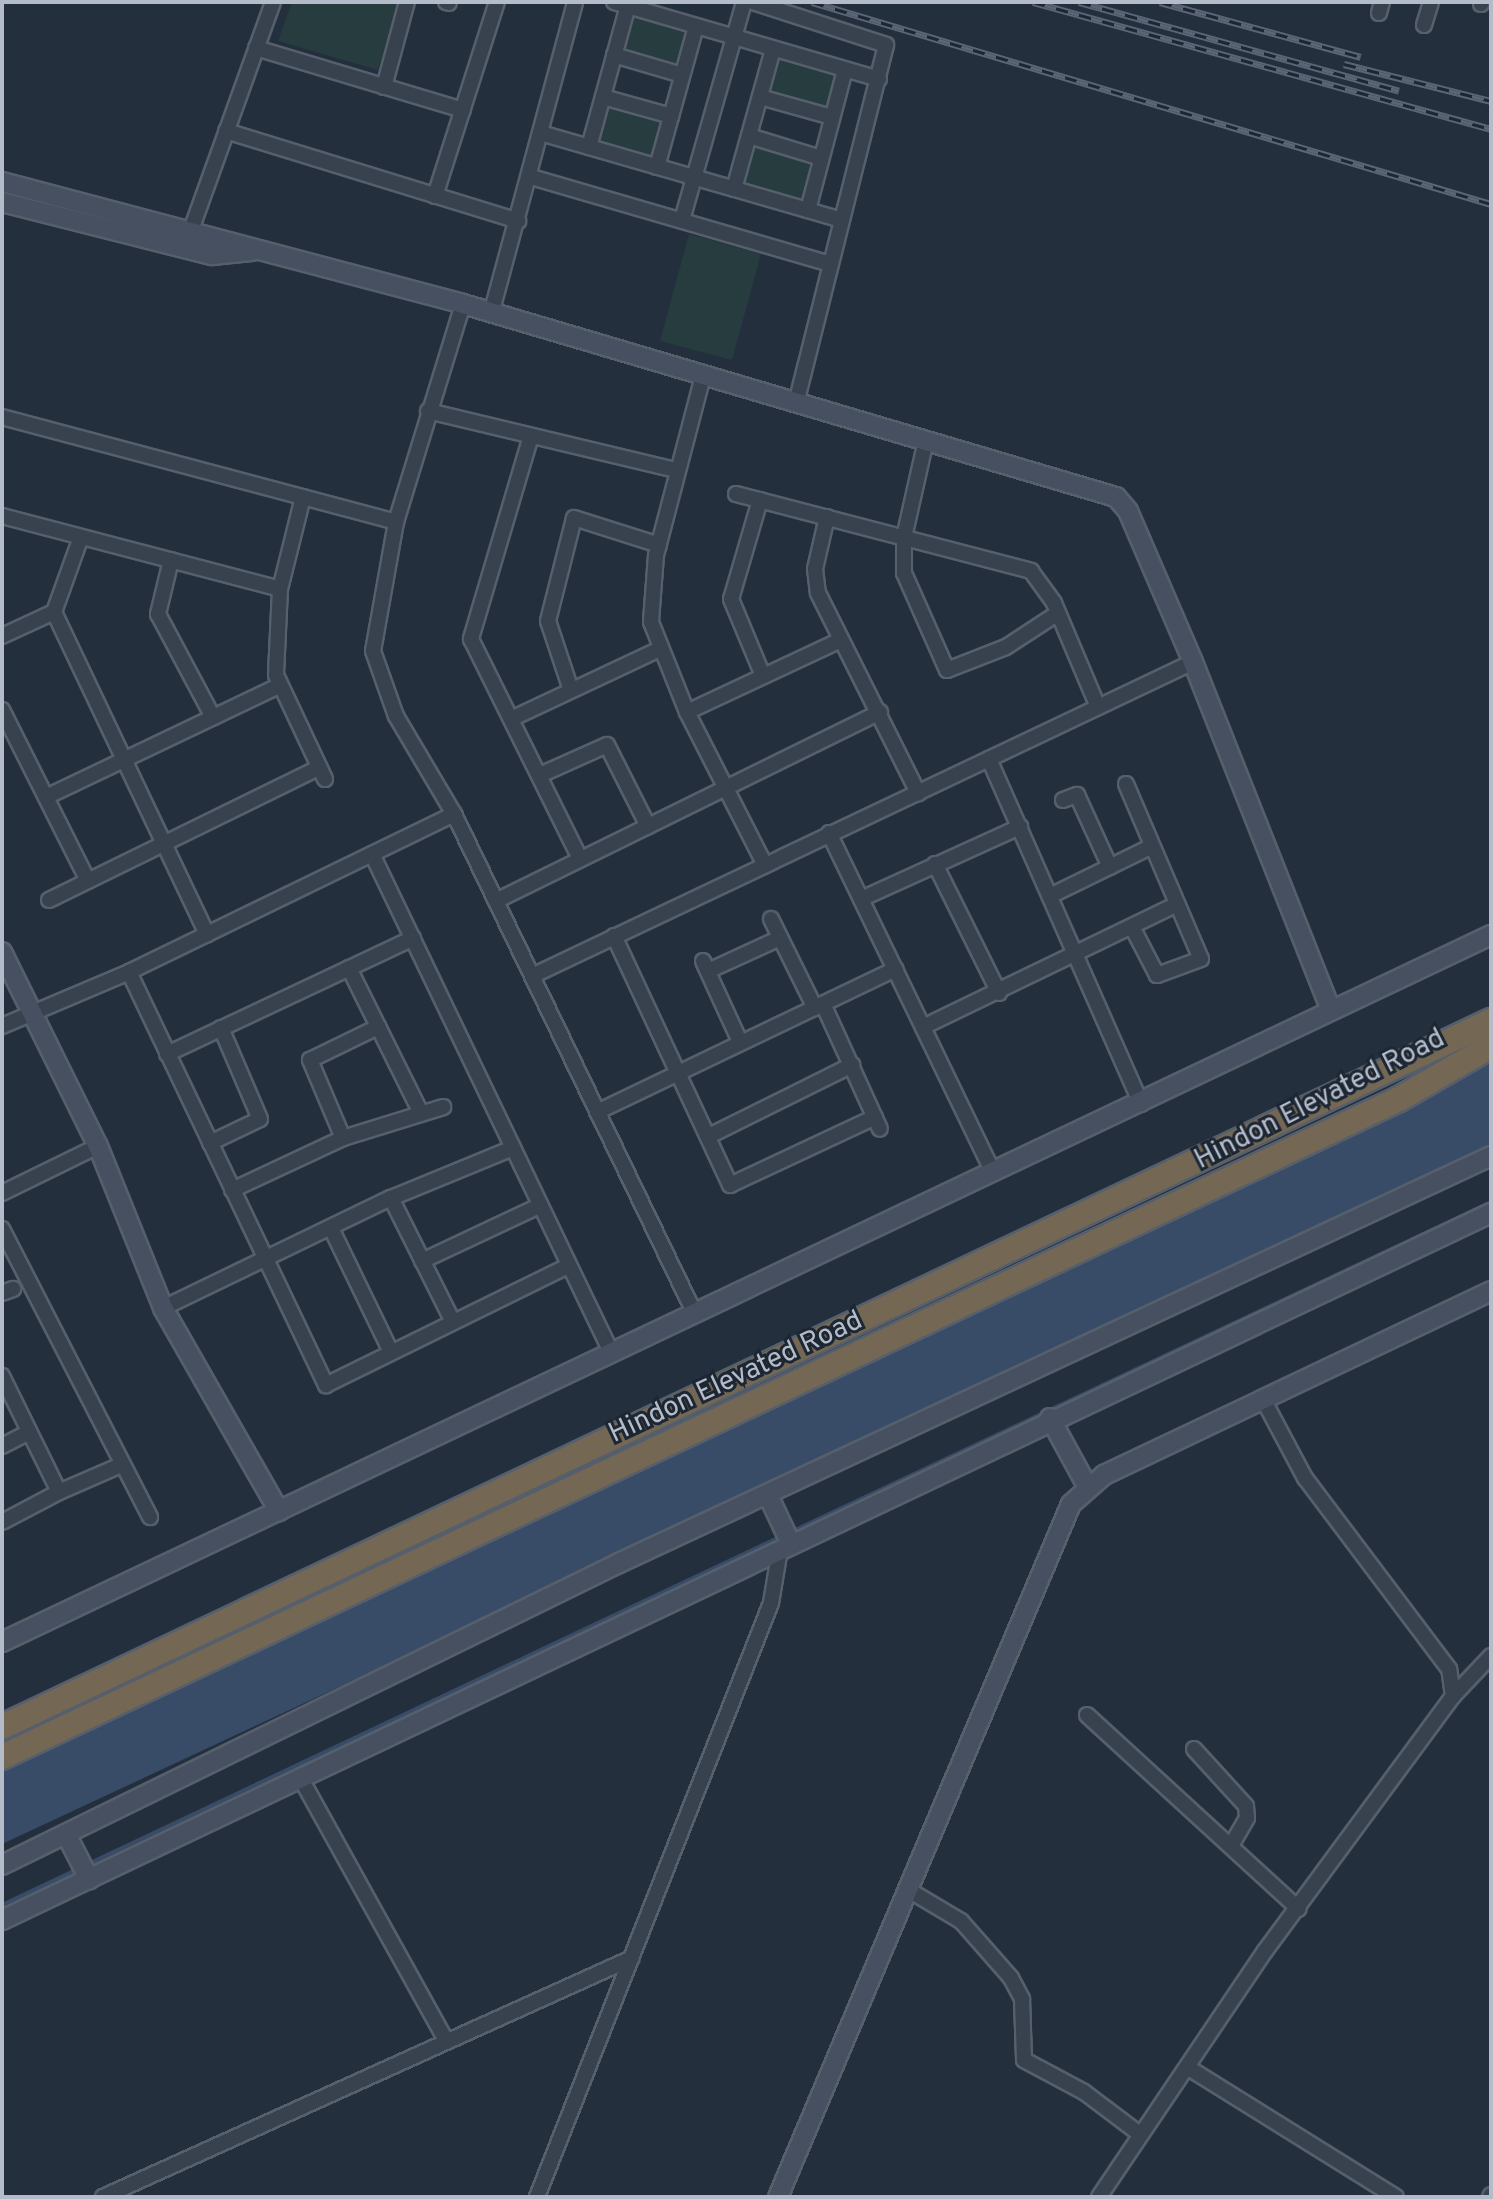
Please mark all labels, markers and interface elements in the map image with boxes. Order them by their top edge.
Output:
street label: Hindon Elevated Road [1189,1022,1451,1178]
street label: Hindon Elevated Road [604,1304,868,1452]

